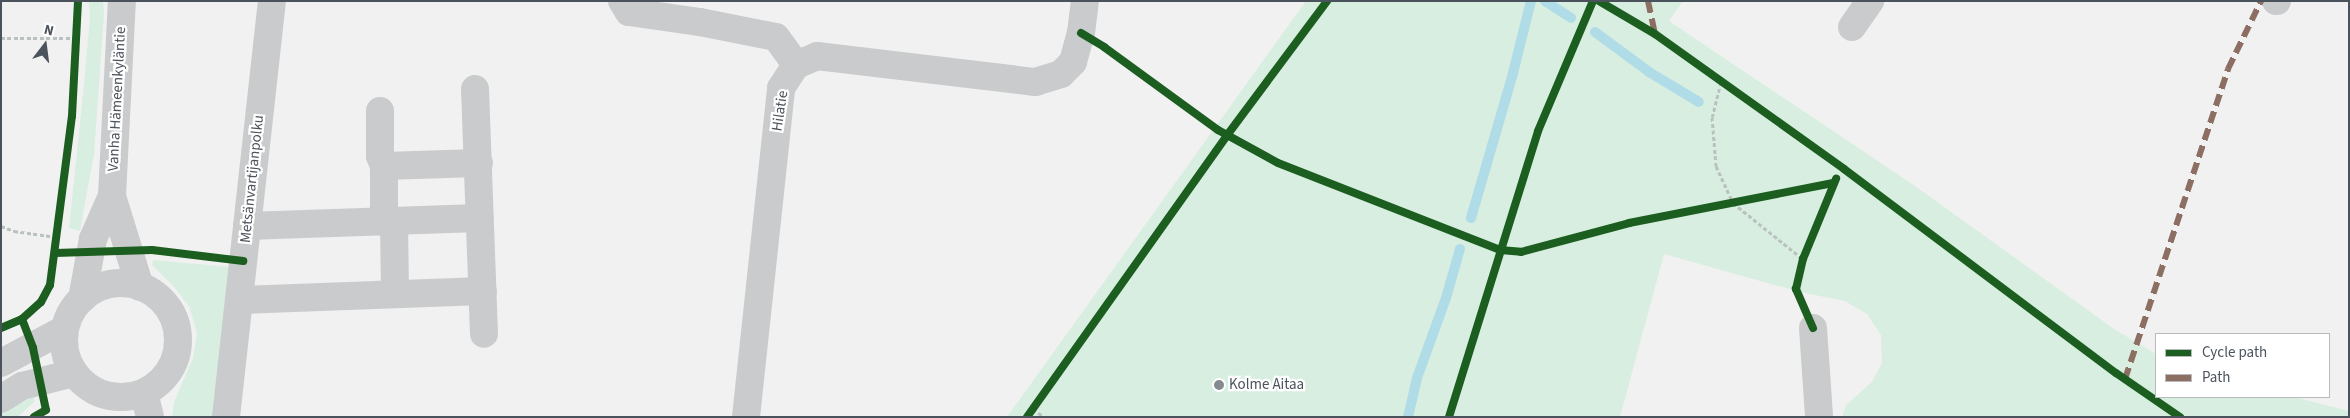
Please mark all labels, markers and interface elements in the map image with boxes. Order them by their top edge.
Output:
north arrow [20,20,70,70]
text: N [42,20,56,41]
street label: Vanha Hämeenkyläntie [104,26,130,172]
street label: Hilatie [768,89,792,133]
street label: Metsänvartijanpolku [236,114,268,244]
legend [2155,333,2330,398]
text: Cycle path [2202,342,2267,363]
text: Path [2202,367,2230,388]
place label: Kolme Aitaa [1229,376,1304,394]
marker: Kolme Aitaa [1213,379,1225,391]

